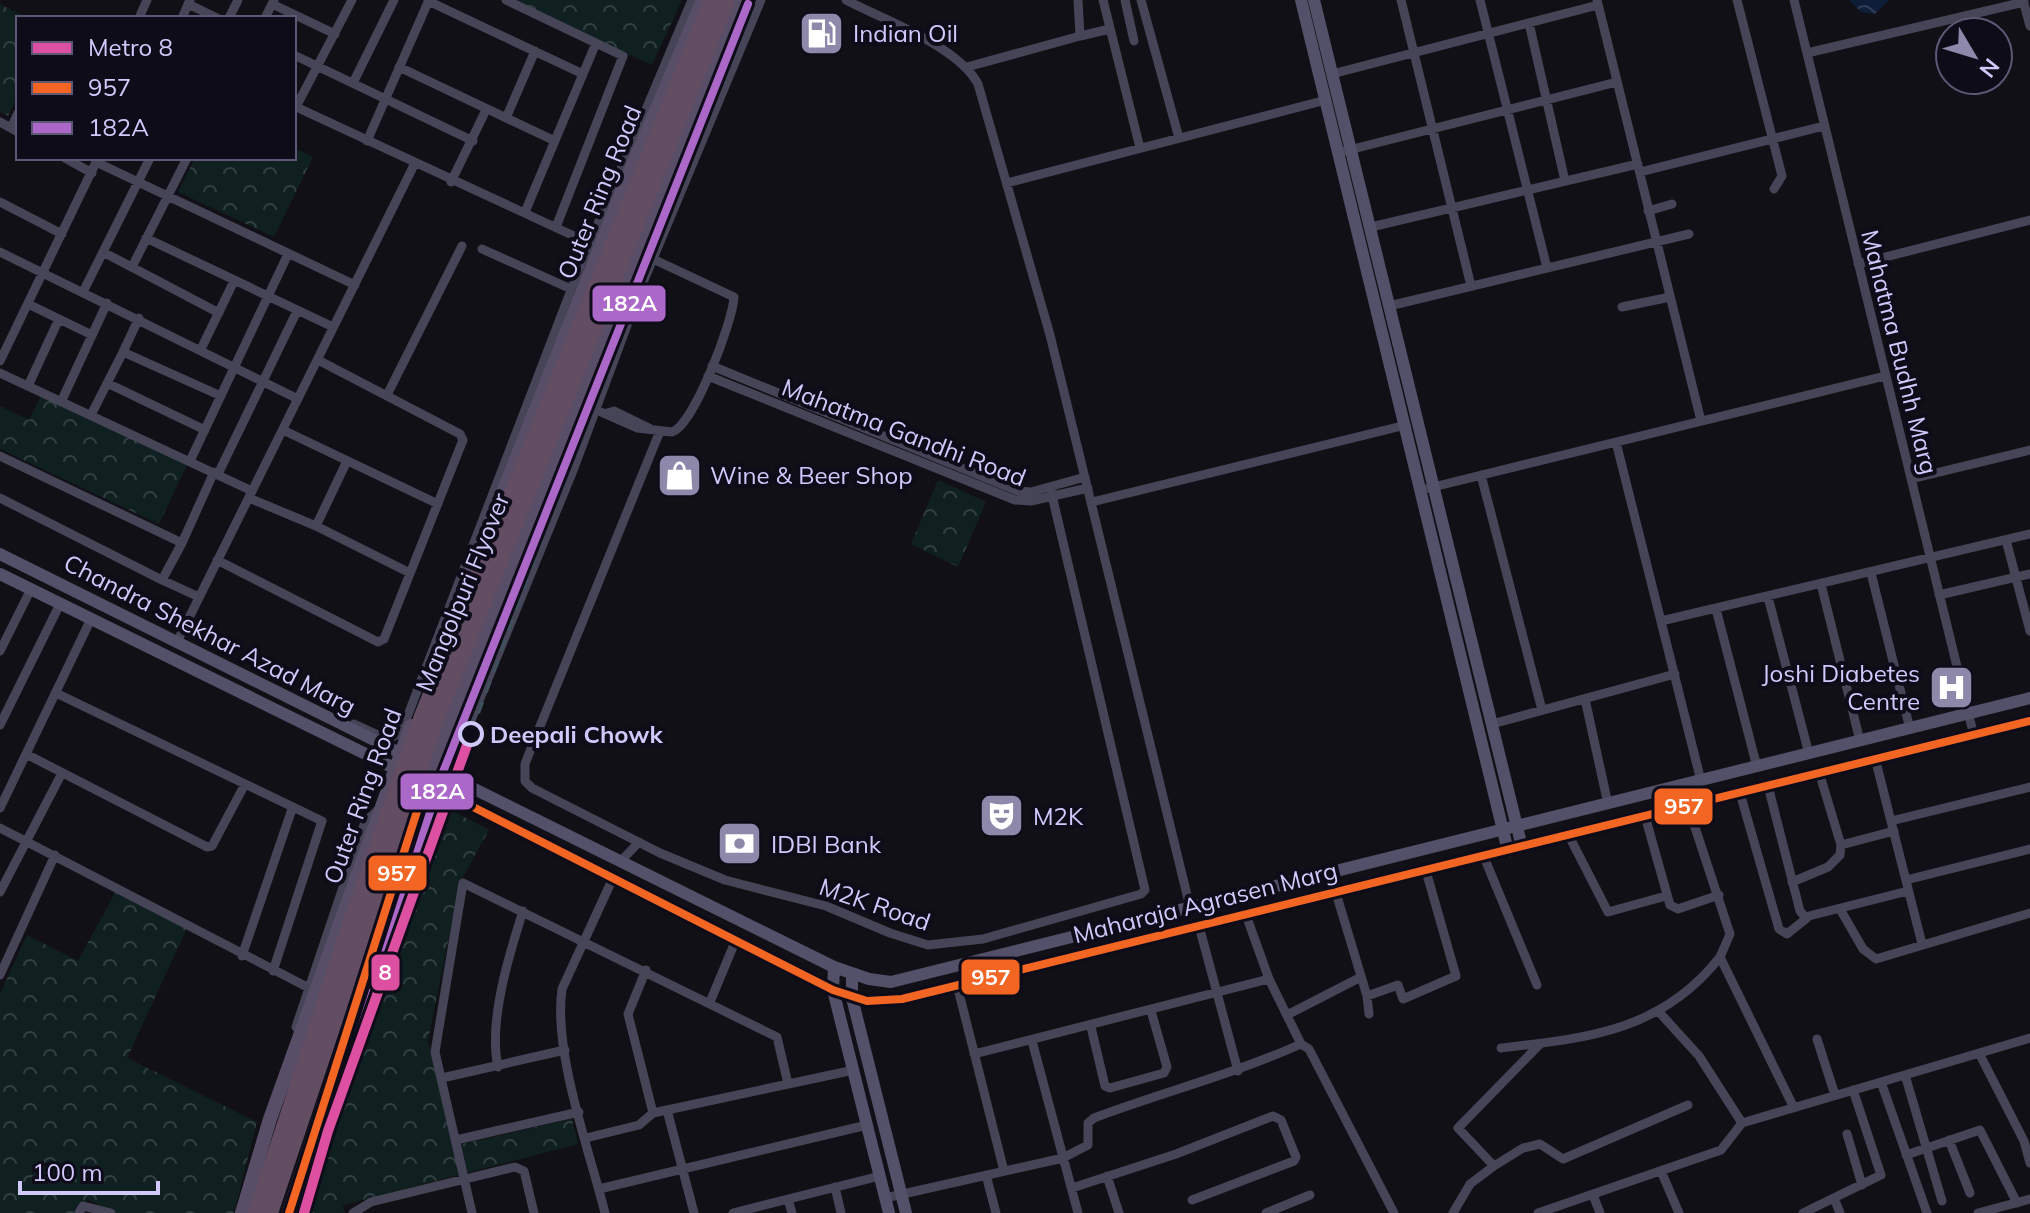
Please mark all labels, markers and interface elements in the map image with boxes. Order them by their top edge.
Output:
fuel station icon: Indian Oil [798,9,846,57]
legend [16,16,296,160]
north arrow [1934,16,2014,96]
place label: Indian Oil [853,18,958,48]
text: Metro 8 [88,32,173,62]
text: N [1974,53,2006,83]
text: 957 [88,72,131,102]
street label: Outer Ring Road [551,101,647,283]
text: 182A [88,112,149,142]
street label: Mahatma Budhh Marg [1855,227,1945,477]
line badge: 182A [591,284,667,323]
text: 182A [601,289,658,317]
street label: Mahatma Gandhi Road [778,372,1030,492]
shop icon: Wine & Beer Shop [655,451,703,499]
place label: Wine & Beer Shop [710,460,913,490]
street label: Mangolpuri Flyover [408,488,516,696]
street label: Chandra Shekhar Azad Marg [59,547,361,721]
place label: Joshi Diabetes Centre [1762,658,1920,716]
hospital icon: Joshi Diabetes Centre [1927,663,1975,711]
street label: Outer Ring Road [316,704,408,888]
place label: Deepali Chowk [490,719,664,749]
marker: Deepali Chowk [459,722,483,746]
line badge: 182A [399,772,475,811]
text: 182A [409,777,466,805]
line badge: 957 [1653,787,1714,826]
theatre icon: M2K [978,792,1026,840]
text: 957 [1664,792,1704,820]
place label: M2K [1033,801,1084,831]
bank icon: IDBI Bank [716,820,764,868]
place label: IDBI Bank [771,829,882,859]
line badge: 957 [367,854,428,892]
street label: Maharaja Agrasen Marg [1070,855,1340,949]
text: 957 [377,859,417,887]
street label: M2K Road [816,871,934,937]
line badge: 8 [370,953,401,992]
text: 8 [378,958,392,986]
line badge: 957 [960,958,1021,996]
text: 957 [971,963,1011,991]
scale bar [20,1145,158,1195]
text: 100 m [32,1157,103,1187]

